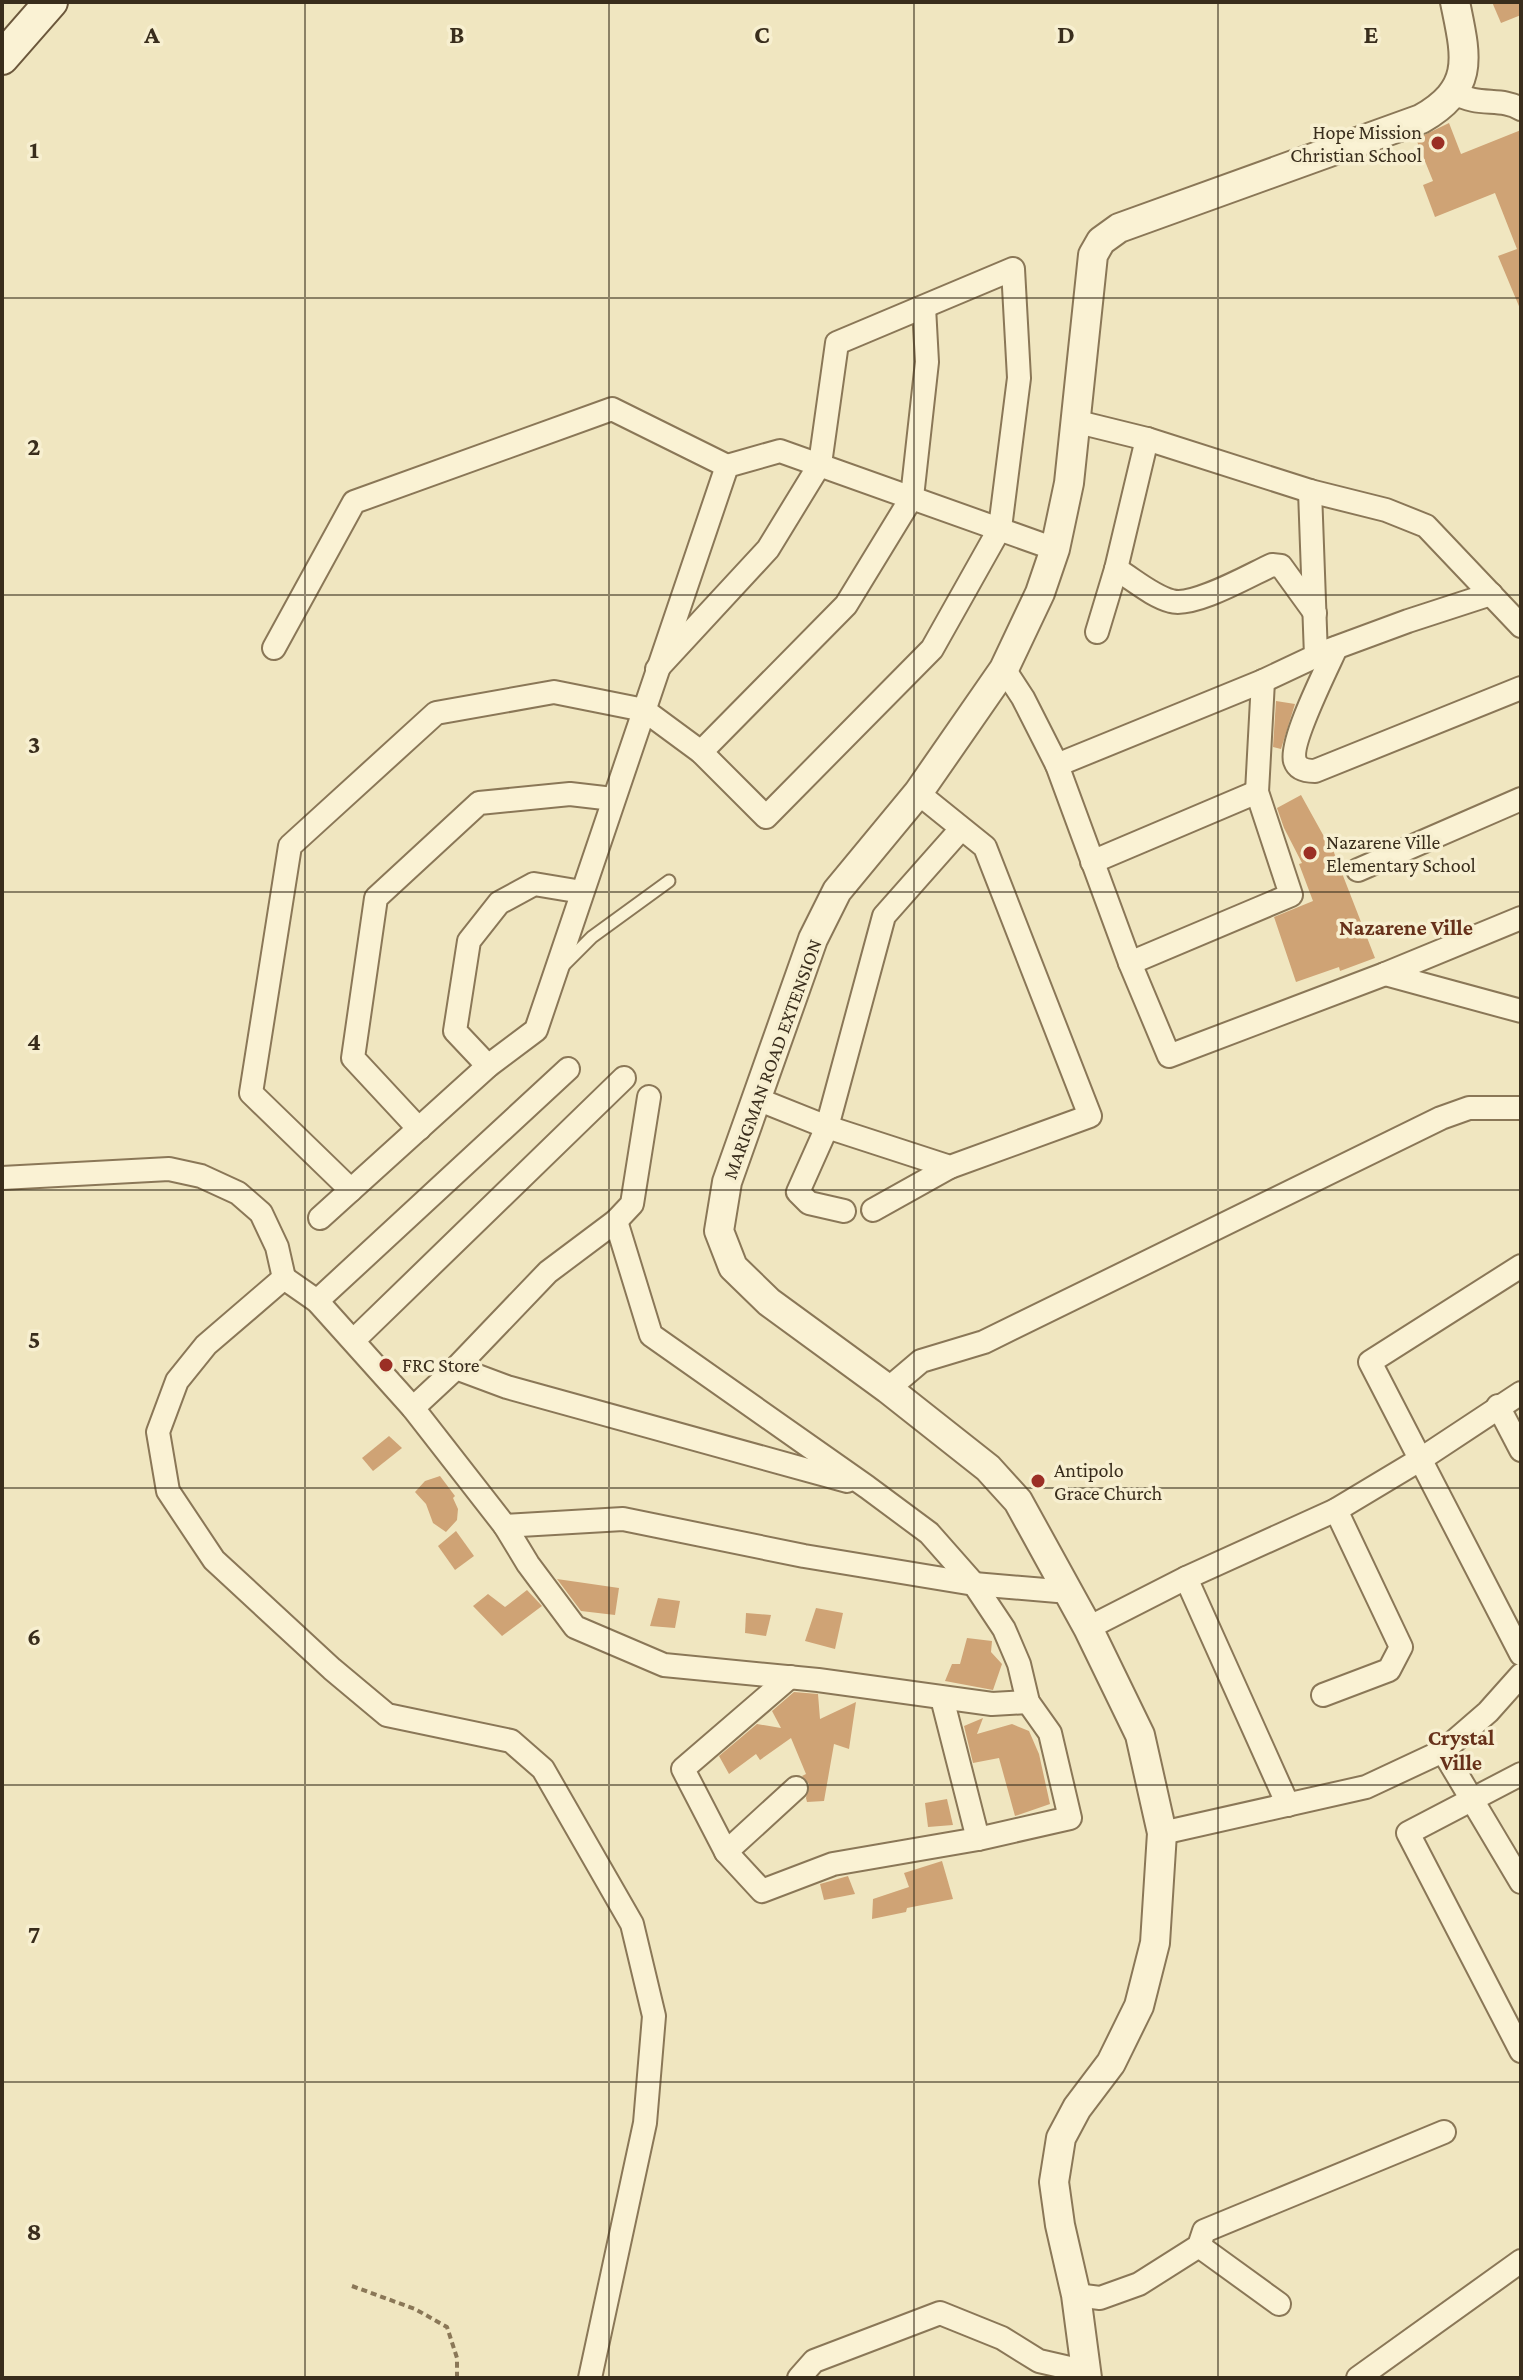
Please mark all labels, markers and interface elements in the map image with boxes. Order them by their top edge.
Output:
text: A [143,20,160,49]
text: B [449,20,465,49]
text: C [754,20,770,49]
text: D [1057,20,1075,49]
text: E [1364,20,1379,49]
place label: Hope Mission Christian School [1290,121,1422,166]
marker: Hope Mission Christian School [1429,134,1447,152]
text: 1 [29,135,39,164]
text: 2 [27,432,41,461]
text: 3 [28,730,40,759]
place label: Nazarene Ville Elementary School [1326,831,1476,877]
marker: Nazarene Ville Elementary School [1301,844,1319,862]
district label: Nazarene Ville [1339,915,1473,940]
street label: MARIGMAN ROAD EXTENSION [718,936,826,1182]
text: 4 [27,1027,41,1056]
text: 5 [28,1325,40,1354]
place label: FRC Store [402,1354,480,1376]
marker: FRC Store [377,1356,395,1374]
place label: Antipolo Grace Church [1054,1459,1162,1504]
marker: Antipolo Grace Church [1029,1472,1047,1490]
text: 6 [27,1622,41,1651]
district label: Crystal Ville [1428,1725,1495,1775]
text: 7 [28,1920,40,1949]
text: 8 [26,2217,42,2246]

